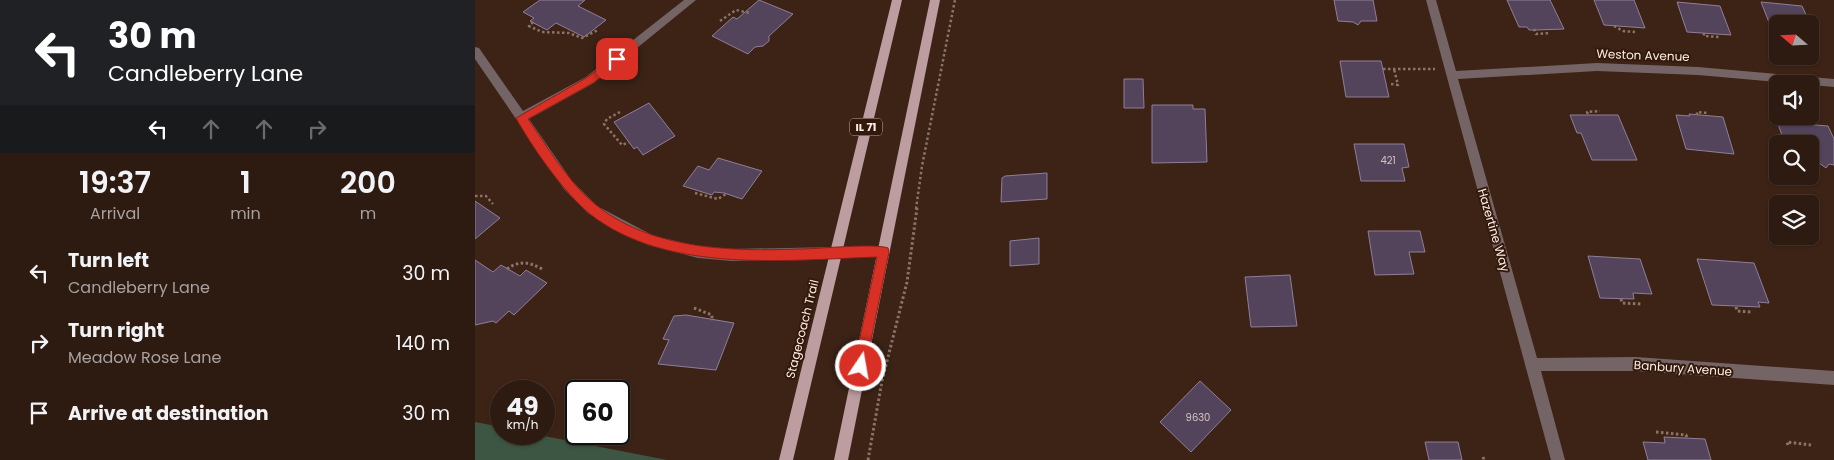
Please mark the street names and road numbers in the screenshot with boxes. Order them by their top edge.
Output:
street label: Weston Avenue [1596,45,1690,65]
road number: IL 71 [850,118,882,136]
street label: Hazertine Way [1474,186,1514,274]
street label: Stagecoach Trail [781,278,823,380]
street label: Banbury Avenue [1633,356,1733,380]

